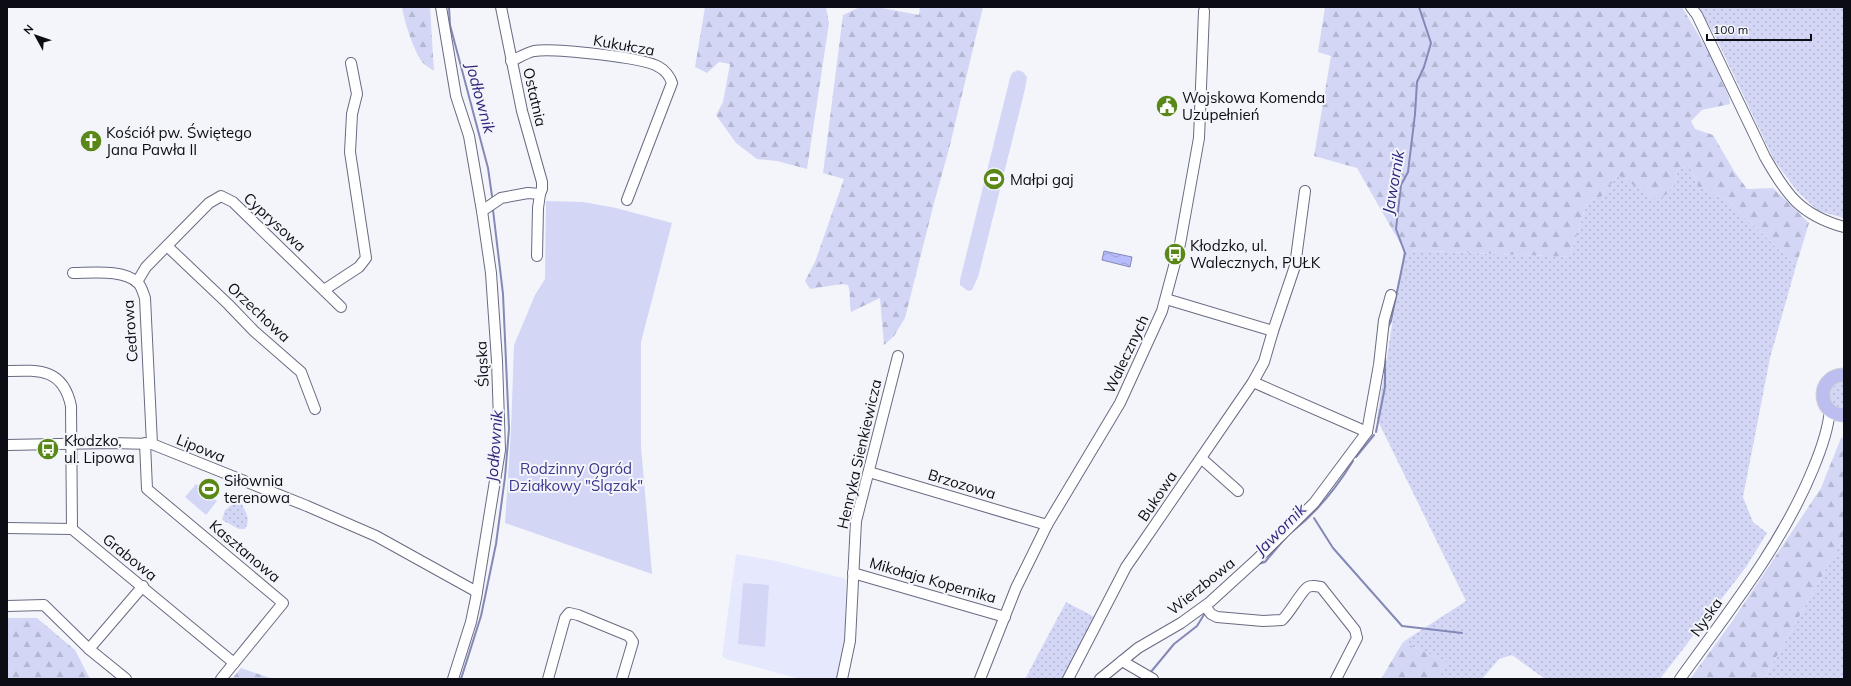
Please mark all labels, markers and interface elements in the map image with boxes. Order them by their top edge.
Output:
north arrow [16,16,56,56]
scale bar [1707,16,1811,42]
text: N [20,22,36,37]
text: 100 m [1713,22,1748,37]
street label: Kukułcza [592,30,656,60]
water label: Jodłownik [461,59,500,136]
street label: Ostatnia [519,66,551,128]
place label: Wojskowa Komenda Uzupełnień [1182,88,1325,124]
public building icon: Wojskowa Komenda Uzupełnień [1154,93,1180,119]
place label: Kościół pw. Świętego Jana Pawła II [106,123,252,159]
church icon: Kościół pw. Świętego Jana Pawła II [78,128,104,154]
water label: Jawornik [1377,148,1409,218]
sports icon: Małpi gaj [981,166,1007,192]
place label: Małpi gaj [1010,170,1074,189]
street label: Cyprysowa [240,188,310,256]
place label: Kłodzko, ul. Walecznych, PUŁK [1190,236,1321,272]
bus stop icon: Kłodzko, ul. Walecznych, PUŁK [1162,241,1188,267]
street label: Orzechowa [223,278,295,346]
street label: Cedrowa [118,299,142,363]
street label: Walecznych [1100,312,1152,396]
street label: Śląska [471,341,493,387]
street label: Henryka Sienkiewicza [833,377,885,531]
water label: Jodłownik [481,409,507,485]
street label: Lipowa [174,430,228,466]
place label: Kłodzko, ul. Lipowa [64,431,135,467]
bus stop icon: Kłodzko, ul. Lipowa [35,436,61,462]
park label: Rodzinny Ogród Działkowy "Ślązak" [509,459,643,495]
street label: Brzozowa [926,465,998,503]
street label: Bukowa [1133,467,1181,525]
place label: Siłownia terenowa [224,471,290,507]
sports icon: Siłownia terenowa [196,476,222,502]
water label: Jawornik [1249,498,1311,560]
street label: Kasztanowa [206,516,284,586]
street label: Grabowa [99,529,161,585]
street label: Mikołaja Kopernika [867,553,999,607]
street label: Wierzbowa [1164,553,1238,619]
street label: Nyska [1686,594,1726,640]

